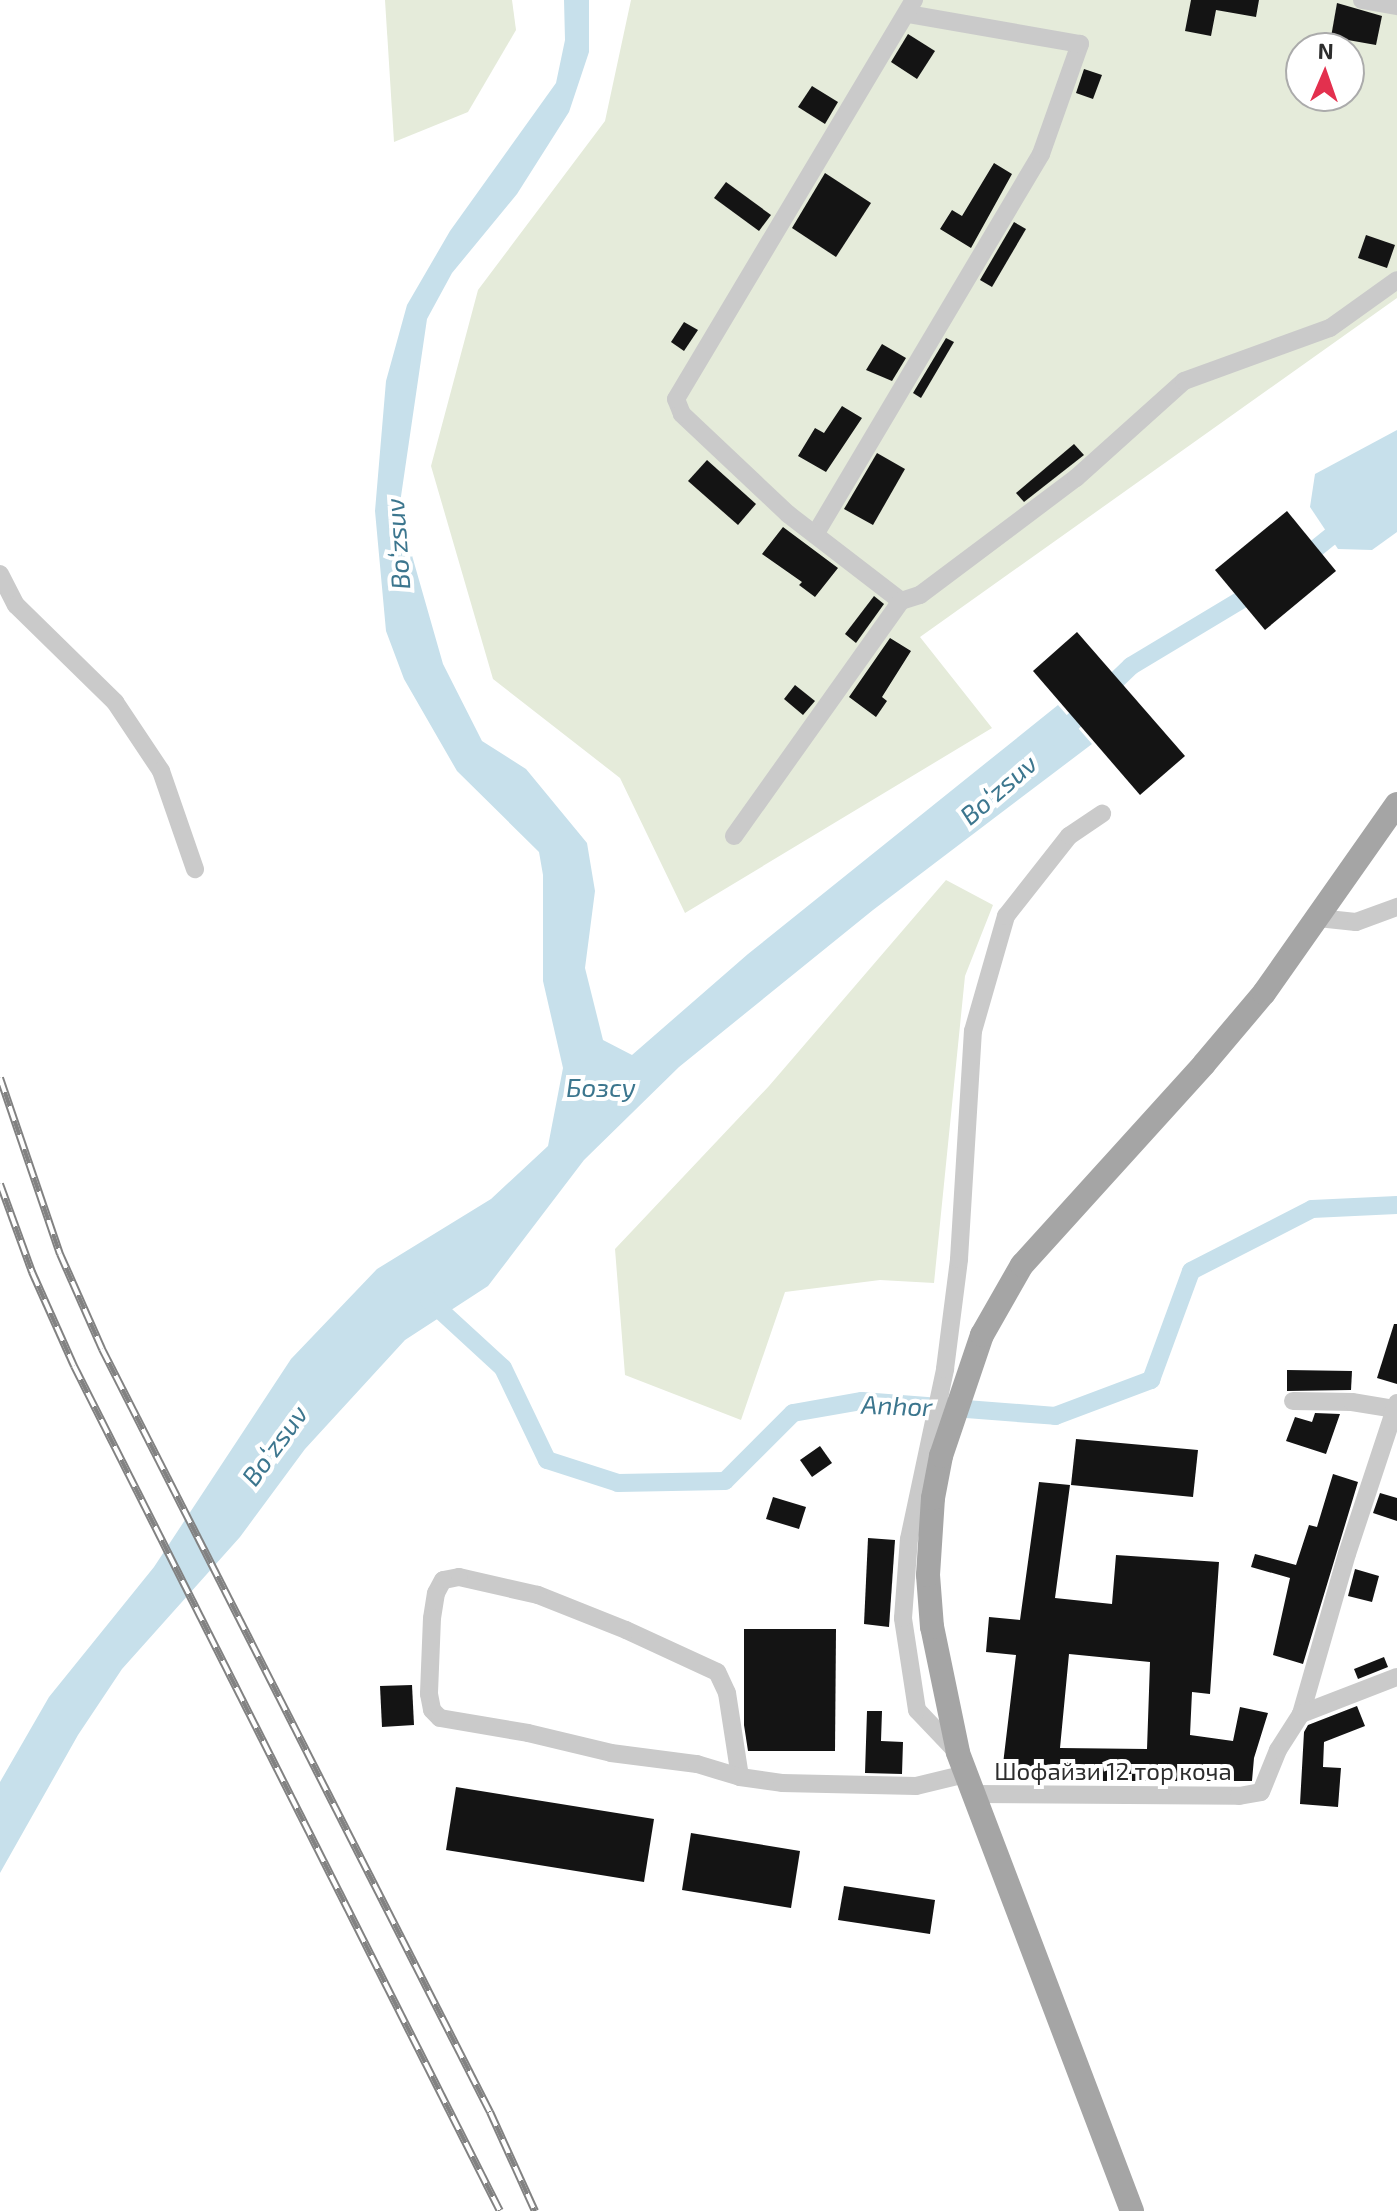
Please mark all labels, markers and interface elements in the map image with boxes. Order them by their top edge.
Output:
north arrow [1285,32,1365,112]
text: N [1317,37,1334,63]
water label: Boʻzsuv [378,497,416,591]
water label: Boʻzsuv [953,747,1043,831]
water label: Бозсу [566,1071,636,1103]
water label: Anhor [861,1388,933,1422]
water label: Boʻzsuv [235,1399,313,1491]
street label: Шофайзи 12 тор коча [994,1757,1232,1785]

